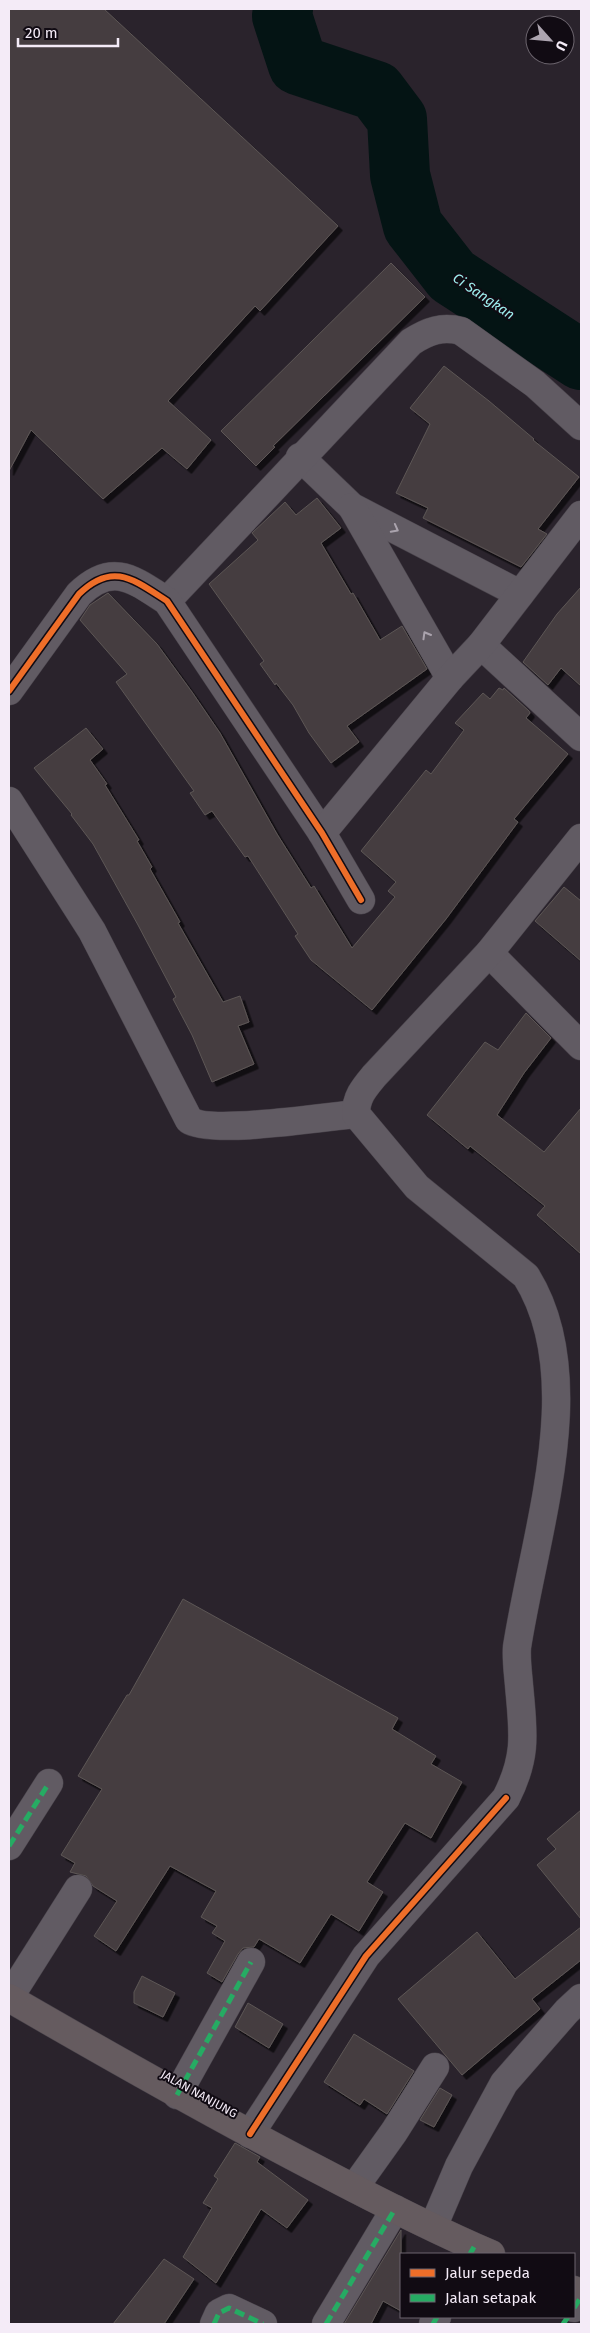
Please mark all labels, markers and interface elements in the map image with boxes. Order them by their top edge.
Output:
scale bar [18,15,118,47]
north arrow [525,15,575,65]
text: 20 m [25,24,58,42]
text: U [551,38,571,54]
water label: Ci Sangkan [450,270,518,323]
one-way arrow [390,523,399,533]
one-way arrow [422,632,432,641]
street label: JALAN NANJUNG [158,2067,240,2121]
legend [400,2253,575,2318]
text: Jalur sepeda [445,2264,530,2282]
text: Jalan setapak [445,2289,536,2307]

